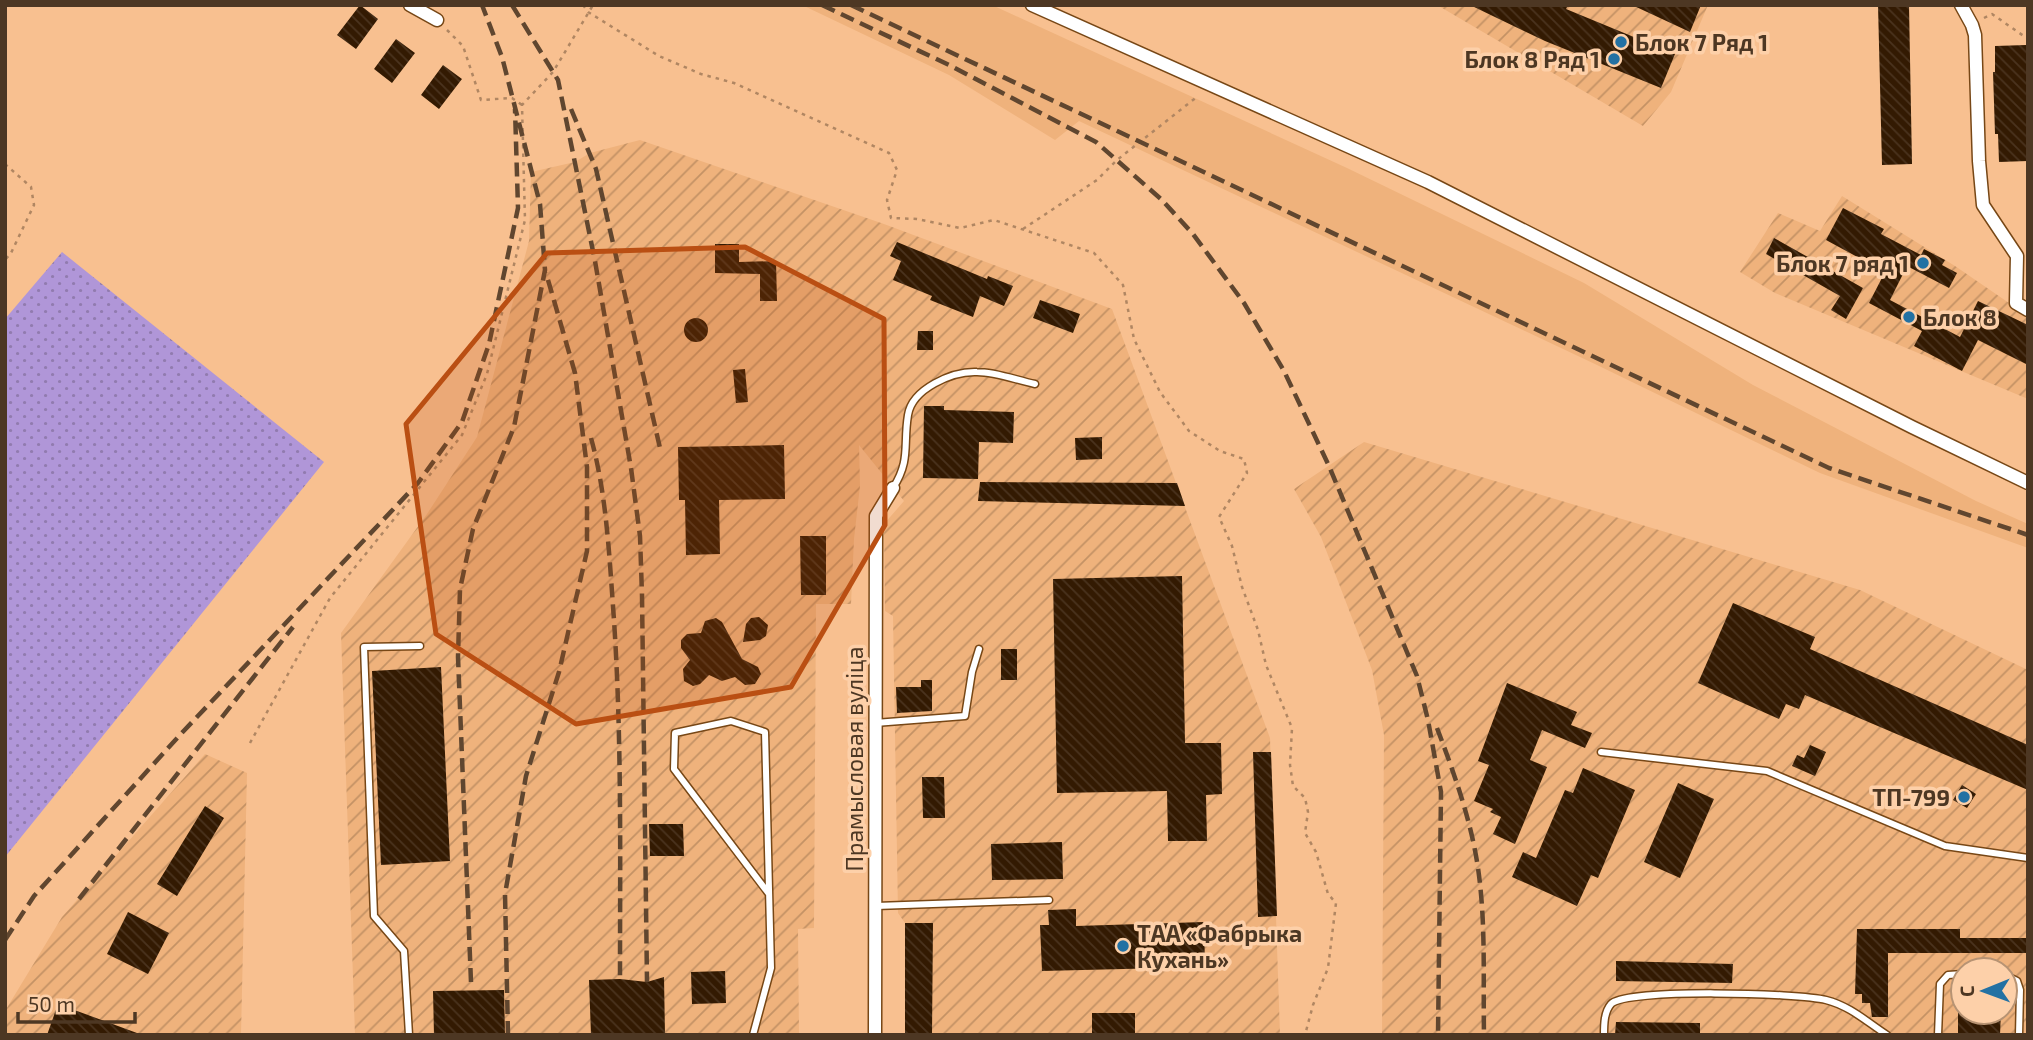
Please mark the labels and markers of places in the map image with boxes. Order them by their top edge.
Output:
place label: Блок 7 Ряд 1 [1635,28,1768,56]
marker: Блок 7 Ряд 1 [1613,34,1629,50]
place label: Блок 8 Ряд 1 [1465,45,1600,73]
marker: Блок 8 Ряд 1 [1606,51,1622,67]
place label: Блок 7 ряд 1 [1776,249,1909,277]
marker: Блок 7 ряд 1 [1915,255,1931,271]
place label: Блок 8 [1923,303,1997,331]
marker: Блок 8 [1901,309,1917,325]
place label: ТП-799 [1872,783,1950,811]
marker: ТП-799 [1956,789,1972,805]
place label: ТАА «Фабрыка Кухань» [1137,919,1302,973]
marker: ТАА «Фабрыка Кухань» [1115,938,1131,954]

